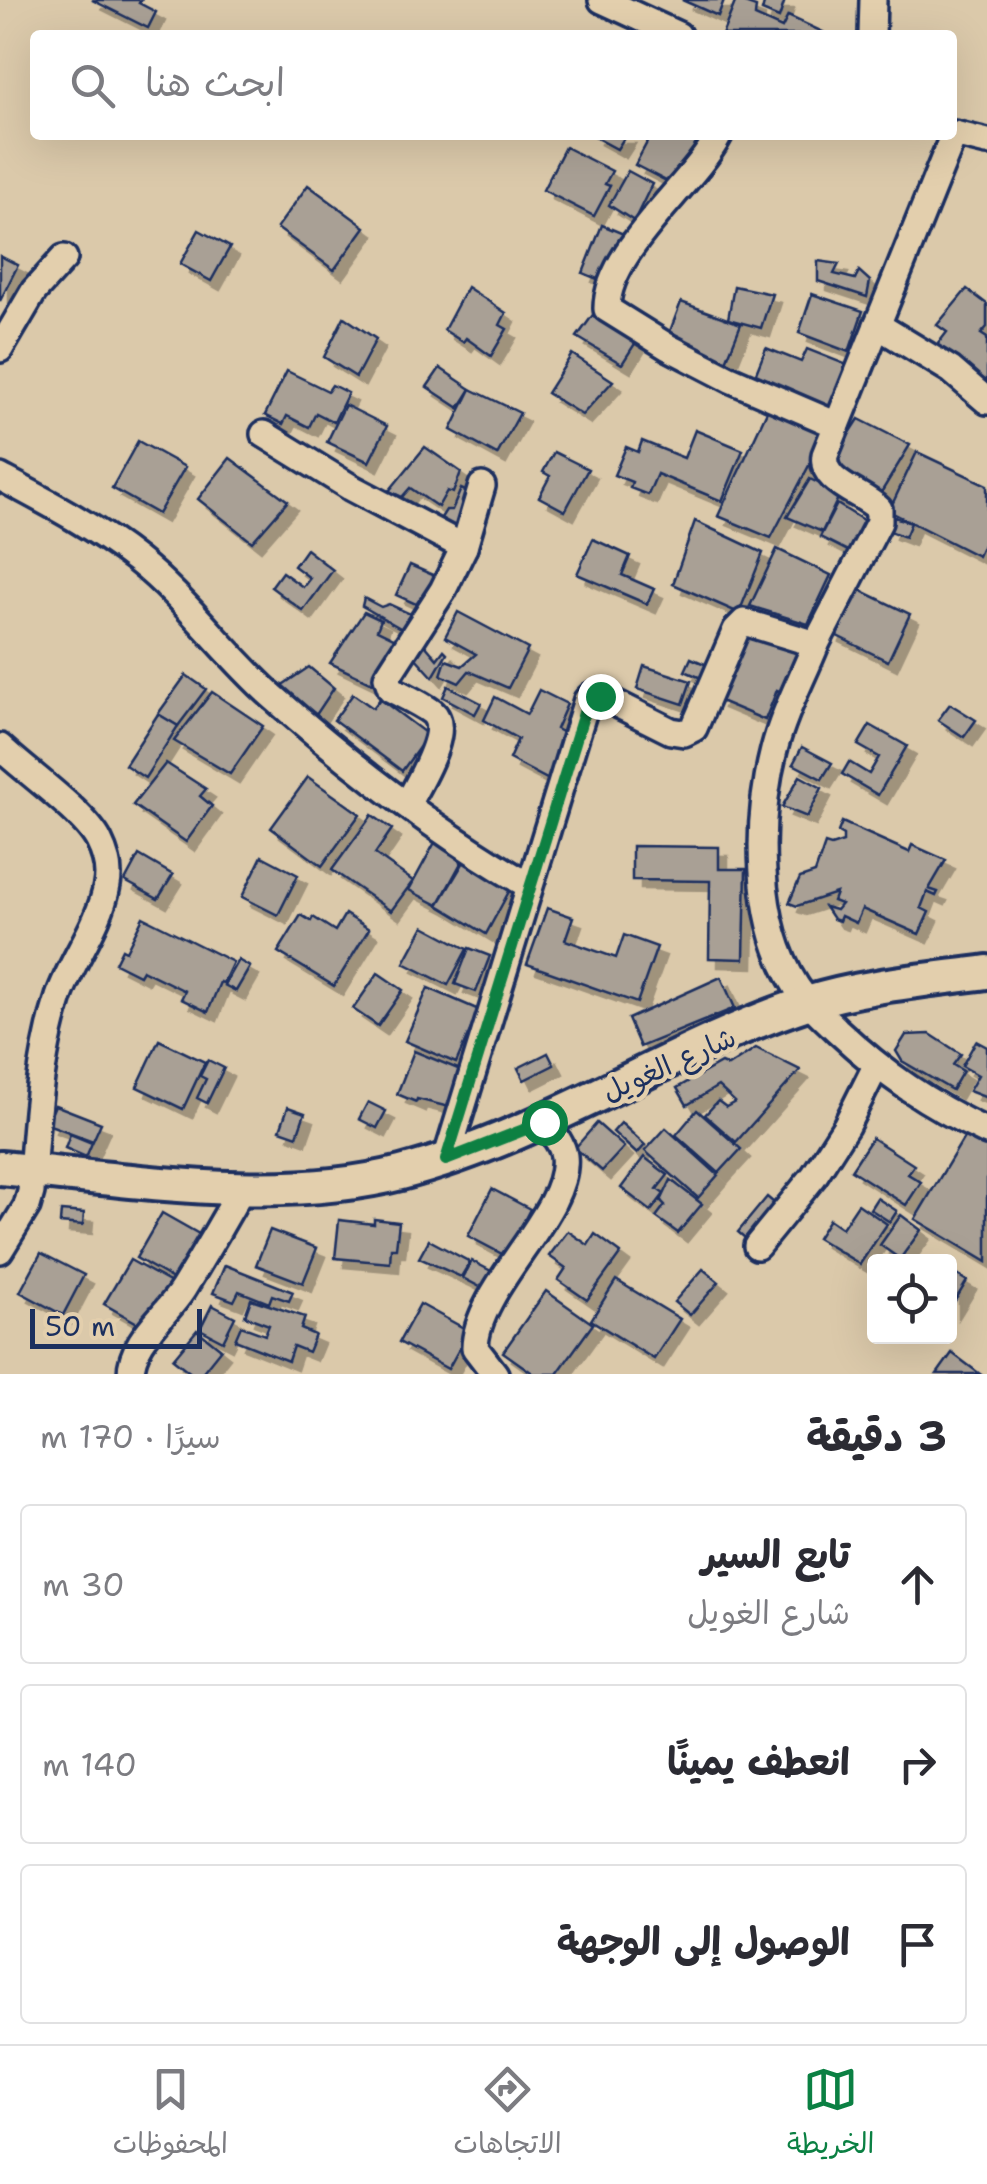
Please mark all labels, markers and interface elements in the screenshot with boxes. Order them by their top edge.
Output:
search box [30,30,957,140]
text: ابحث هنا [145,57,285,108]
icon: search [65,58,120,113]
route end [578,674,624,720]
street label: شارع الغويل [596,1018,742,1111]
route start [522,1100,568,1146]
map controls [867,1254,957,1344]
button: locate [867,1254,957,1344]
scale bar [30,1304,202,1348]
text: 50 m [45,1307,115,1345]
text: 3 دقيقة [806,1408,947,1464]
text: سيرًا · 170 m [40,1415,221,1458]
text: تابع السير [702,1529,850,1580]
icon: ahead [890,1557,945,1612]
text: 30 m [42,1563,125,1606]
text: شارع الغويل [687,1591,850,1634]
text: انعطف يمينًا [667,1736,850,1787]
icon: right [890,1737,945,1792]
text: 140 m [42,1743,137,1786]
text: الوصول إلى الوجهة [557,1916,850,1967]
icon: arrive [890,1917,945,1972]
tab: المحفوظات [113,2062,228,2168]
tab: الاتجاهات [453,2062,562,2168]
tab: الخريطة [787,2062,874,2168]

